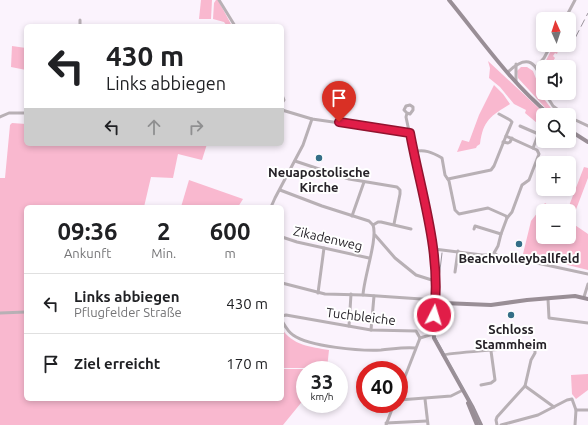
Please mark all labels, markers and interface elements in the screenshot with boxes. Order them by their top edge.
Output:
north arrow [536,12,576,52]
map controls [536,12,576,244]
icon: left [40,40,92,92]
text: 430 m [106,40,184,71]
button: sound [536,60,576,100]
text: Links abbiegen [106,73,226,93]
pin [322,81,356,122]
icon: arrive [328,87,350,109]
button: search [536,108,576,148]
icon: left [101,116,123,138]
icon: ahead [143,116,165,138]
icon: right [185,116,207,138]
marker: Neuapostolische Kirche [314,153,324,163]
button: + [536,156,576,196]
place label: Neuapostolische Kirche [268,165,370,194]
button: − [536,204,576,244]
text: 09:36 [58,218,118,245]
text: 2 [157,218,171,245]
text: 600 [210,218,250,245]
street label: Zikadenweg [292,223,364,253]
marker: Beachvolleyballfeld [514,239,524,249]
text: Ankunft [64,246,111,260]
text: Min. [151,246,176,260]
text: m [225,246,236,260]
place label: Beachvolleyballfeld [458,251,580,265]
text: Links abbiegen [74,288,179,305]
icon: left [40,293,62,315]
position arrow [413,294,455,336]
text: 430 m [226,295,268,312]
text: Pflugfelder Straße [74,305,182,319]
street label: Tuchbleiche [326,305,396,327]
marker: Schloss Stammheim [506,310,516,320]
place label: Schloss Stammheim [475,322,547,351]
icon: arrive [40,353,62,375]
text: Ziel erreicht [74,355,160,372]
text: 170 m [226,355,268,372]
speed limit sign: 40 [356,361,408,413]
text: 33 [311,370,333,393]
text: km/h [310,391,334,402]

